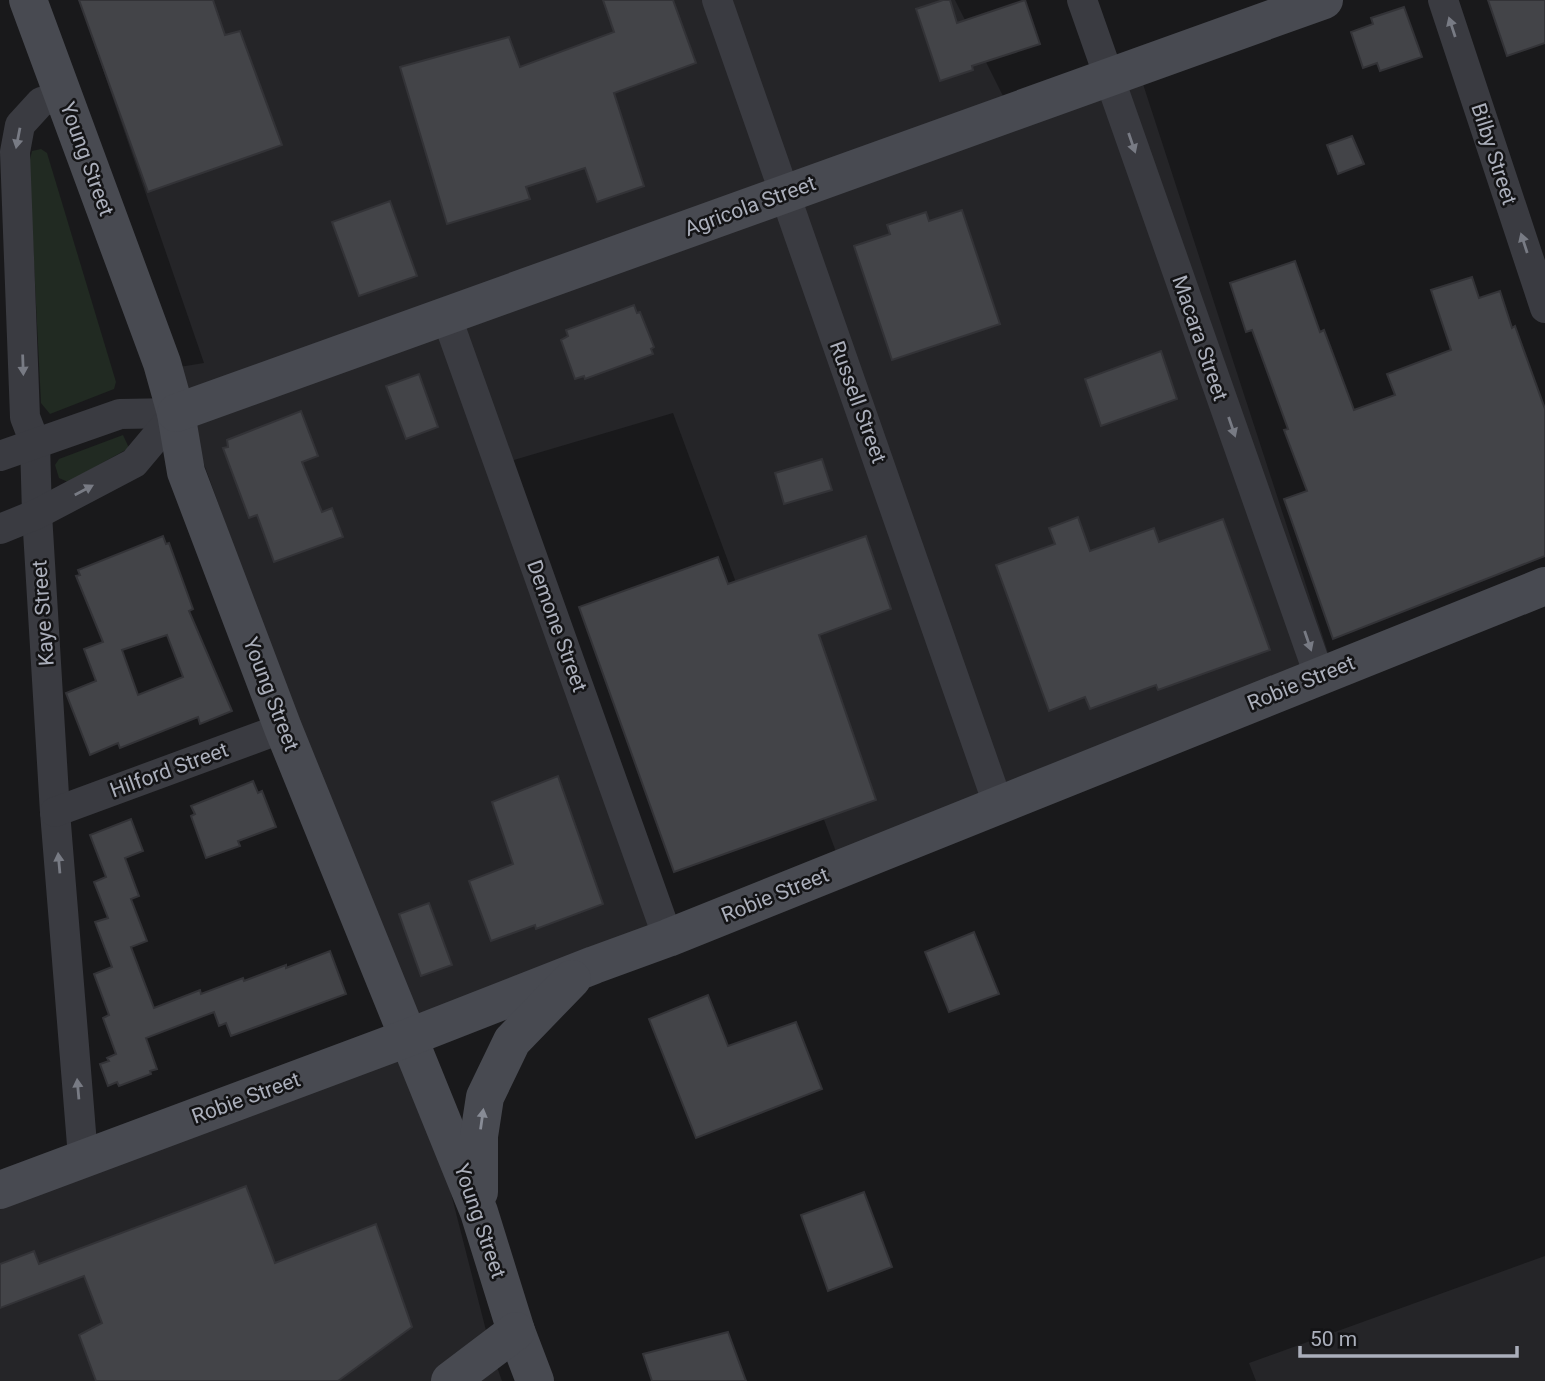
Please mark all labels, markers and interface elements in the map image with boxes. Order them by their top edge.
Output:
one-way arrow [1446,17,1457,38]
street label: Young Street [55,99,119,219]
street label: Bilby Street [1466,100,1522,208]
one-way arrow [12,127,23,149]
one-way arrow [1127,133,1138,154]
street label: Agricola Street [681,171,819,241]
one-way arrow [1518,233,1528,254]
street label: Macara Street [1167,272,1233,404]
street label: Russell Street [825,338,891,466]
one-way arrow [18,354,29,376]
one-way arrow [1227,416,1238,437]
one-way arrow [74,484,94,495]
street label: Demone Street [522,557,592,695]
street label: Kaye Street [27,559,59,667]
one-way arrow [1302,631,1313,652]
street label: Young Street [238,634,304,754]
street label: Robie Street [1244,651,1358,715]
street label: Hilford Street [107,738,231,802]
one-way arrow [53,851,64,873]
street label: Robie Street [718,863,832,927]
street label: Robie Street [189,1067,304,1129]
one-way arrow [72,1078,83,1100]
one-way arrow [477,1108,488,1130]
street label: Young Street [449,1161,511,1282]
scale bar [1300,1314,1517,1358]
text: 50 m [1310,1327,1357,1351]

